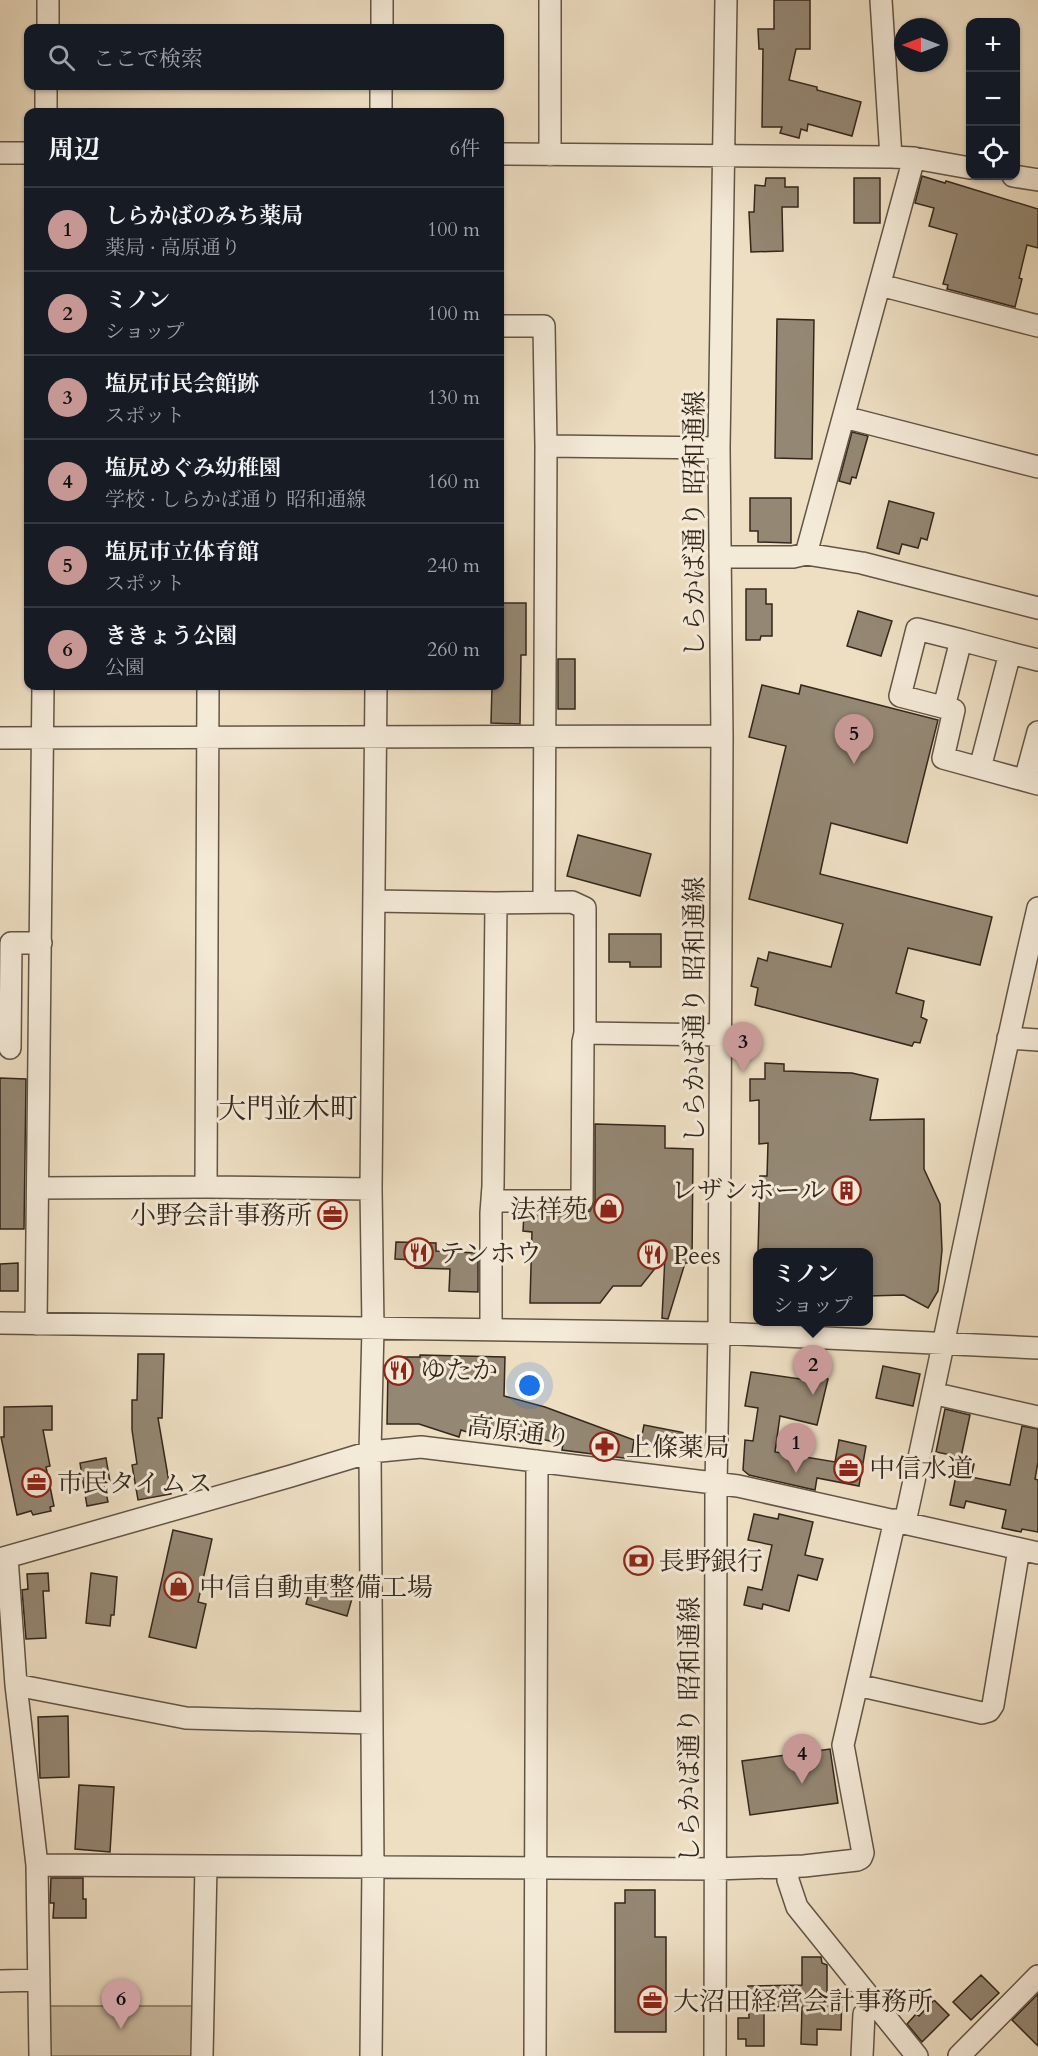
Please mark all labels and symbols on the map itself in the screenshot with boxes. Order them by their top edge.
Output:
north arrow [894,18,948,72]
street label: しらかば通り 昭和通線 [677,391,712,657]
pin: 5 [834,714,874,764]
street label: しらかば通り 昭和通線 [677,877,712,1143]
pin: 3 [724,1022,762,1072]
district label: 大門並木町 [218,1090,358,1128]
place label: レザンホール [671,1173,826,1208]
building icon: レザンホール [831,1174,863,1206]
place label: 法祥苑 [510,1192,588,1227]
shop icon: 法祥苑 [593,1193,625,1225]
place label: 小野会計事務所 [130,1198,312,1233]
office icon: 小野会計事務所 [317,1199,349,1231]
place label: テンホウ [439,1236,542,1271]
restaurant icon: テンホウ [402,1237,434,1269]
place label: Pees [673,1238,721,1273]
restaurant icon: Pees [636,1239,668,1271]
pin: 2 [794,1346,832,1395]
place label: ゆたか [420,1353,498,1388]
restaurant icon: ゆたか [383,1354,415,1386]
your location [515,1371,544,1400]
street label: 高原通り [465,1408,573,1456]
pin: 1 [776,1424,816,1473]
place label: 上條薬局 [626,1430,730,1465]
pharmacy icon: 上條薬局 [589,1431,621,1463]
place label: 中信水道 [869,1451,973,1486]
office icon: 中信水道 [832,1452,864,1484]
place label: 市民タイムス [57,1466,212,1501]
office icon: 市民タイムス [20,1467,52,1499]
place label: 長野銀行 [659,1544,763,1579]
bank icon: 長野銀行 [622,1545,654,1577]
place label: 中信自動車整備工場 [199,1570,433,1605]
shop icon: 中信自動車整備工場 [162,1571,194,1603]
street label: しらかば通り 昭和通線 [672,1597,707,1863]
pin: 4 [782,1734,822,1784]
pin: 6 [102,1980,140,2029]
place label: 大沼田経営会計事務所 [673,1984,933,2019]
office icon: 大沼田経営会計事務所 [636,1985,668,2017]

